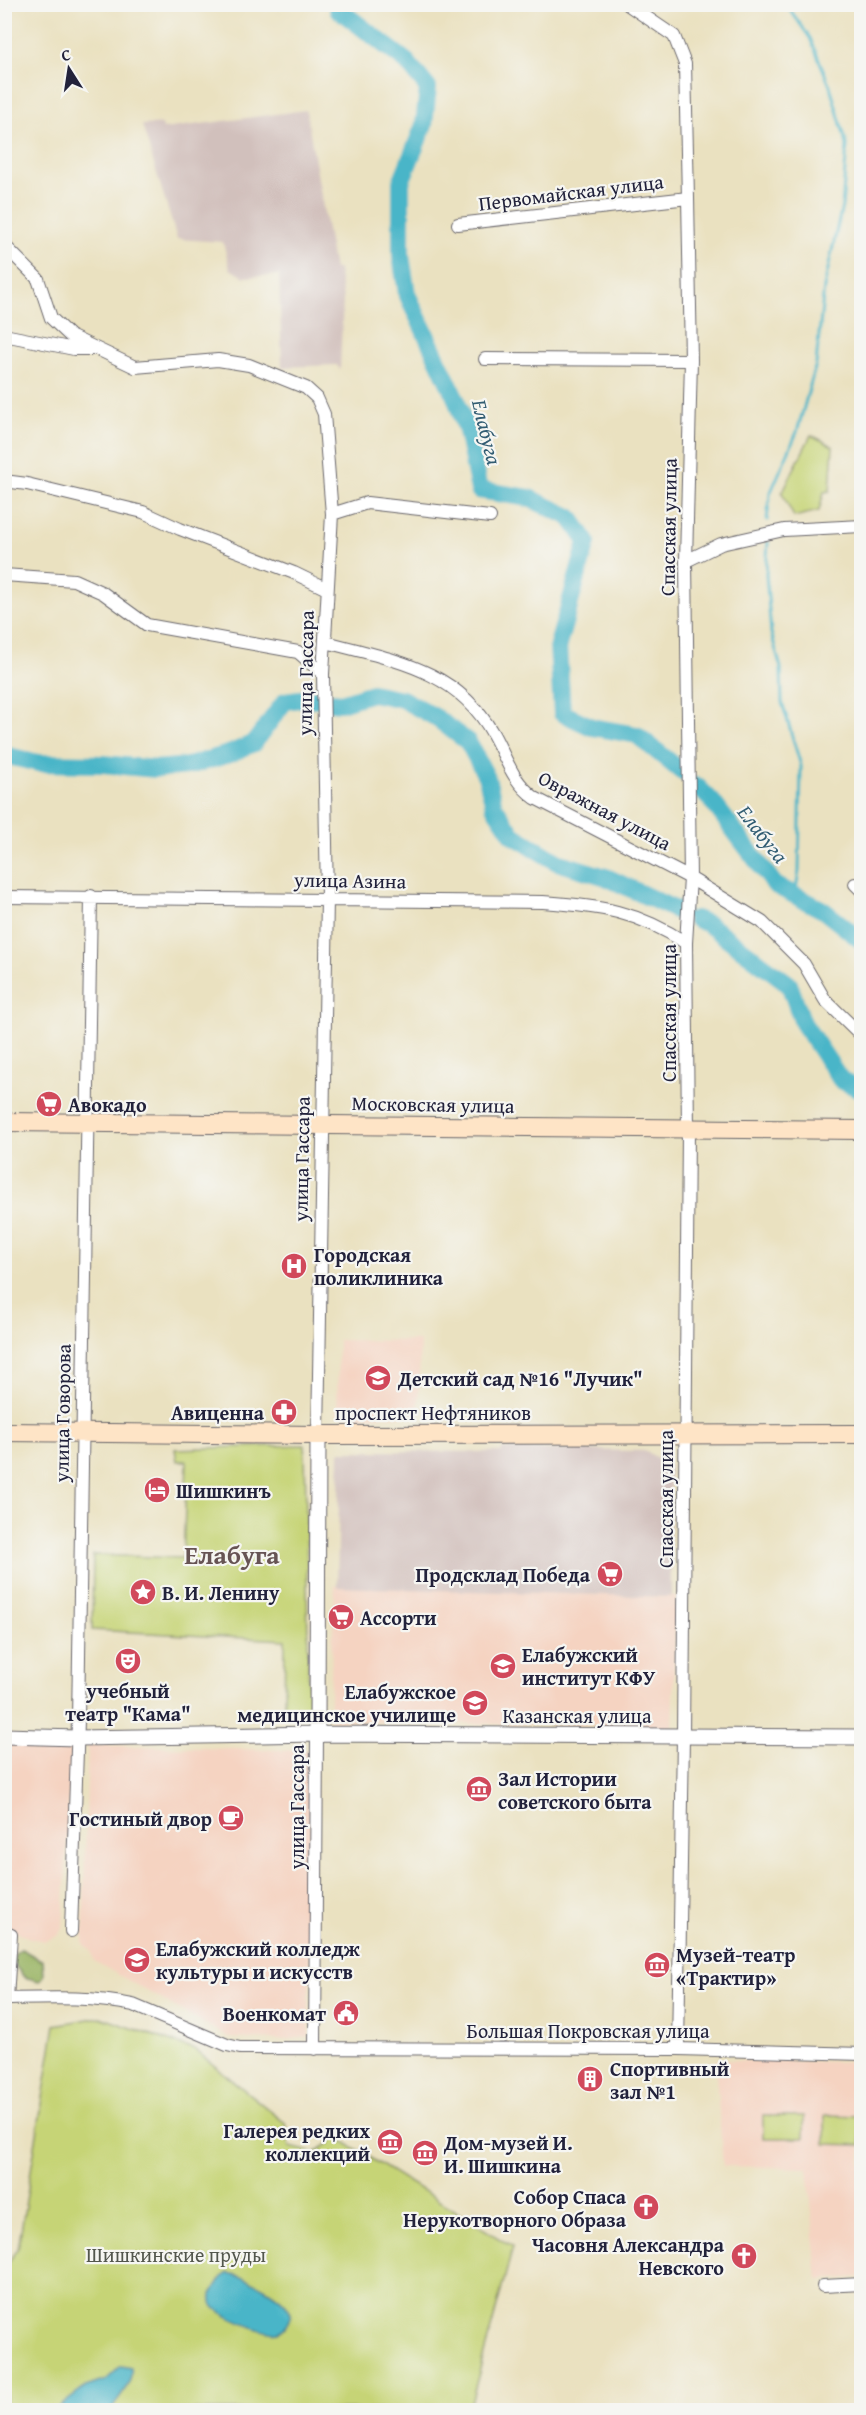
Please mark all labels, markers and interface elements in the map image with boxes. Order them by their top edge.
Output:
north arrow [39,39,99,99]
text: С [59,42,73,67]
street label: Первомайская улица [477,166,666,218]
water label: Елабуга [464,395,510,468]
street label: Спасская улица [652,457,684,596]
street label: улица Гассара [289,610,321,737]
street label: Овражная улица [534,763,677,857]
water label: Елабуга [730,797,796,870]
street label: улица Азина [293,865,407,895]
street label: Спасская улица [654,944,683,1082]
street label: Московская улица [351,1088,515,1120]
supermarket icon: Авокадо [34,1089,64,1119]
place label: Авокадо [68,1090,147,1119]
street label: улица Гассара [285,1096,317,1223]
place label: Городская поликлиника [314,1240,444,1292]
hospital icon: Городская поликлиника [279,1251,309,1281]
street label: улица Говорова [46,1343,78,1484]
school or university icon: Детский сад №16 "Лучик" [363,1363,393,1393]
place label: Детский сад №16 "Лучик" [397,1364,643,1393]
pharmacy icon: Авиценна [269,1397,299,1427]
place label: Авиценна [171,1398,265,1427]
street label: проспект Нефтяников [335,1398,531,1427]
street label: Спасская улица [651,1430,680,1568]
hotel icon: Шишкинъ [142,1475,172,1505]
place label: Шишкинъ [176,1476,272,1505]
district label: Елабуга [184,1535,280,1574]
supermarket icon: Продсклад Победа [595,1559,625,1589]
place label: Продсклад Победа [416,1560,591,1589]
place icon: В. И. Ленину [128,1577,158,1607]
place label: В. И. Ленину [162,1578,280,1607]
supermarket icon: Ассорти [326,1602,356,1632]
place label: Ассорти [360,1603,437,1632]
place label: Елабужский институт КФУ [522,1640,656,1692]
theatre icon: учебный театр "Кама" [113,1646,143,1676]
school or university icon: Елабужский институт КФУ [488,1651,518,1681]
place label: учебный театр "Кама" [65,1676,191,1728]
place label: Елабужское медицинское училище [237,1677,456,1729]
school or university icon: Елабужское медицинское училище [460,1688,490,1718]
street label: Казанская улица [503,1701,652,1730]
street label: улица Гассара [282,1744,311,1871]
place label: Зал Истории советского быта [498,1764,652,1816]
museum icon: Зал Истории советского быта [464,1774,494,1804]
cafe icon: Гостиный двор [216,1803,246,1833]
place label: Гостиный двор [69,1804,212,1833]
place label: Елабужский колледж культуры и искусств [156,1934,360,1986]
place label: Музей-театр «Трактир» [676,1940,795,1992]
school or university icon: Елабужский колледж культуры и искусств [122,1945,152,1975]
museum icon: Музей-театр «Трактир» [642,1950,672,1980]
public building icon: Военкомат [331,1998,361,2028]
place label: Военкомат [223,1999,326,2028]
street label: Большая Покровская улица [467,2016,710,2045]
place label: Спортивный зал №1 [610,2054,730,2106]
building icon: Спортивный зал №1 [575,2064,605,2094]
place label: Галерея редких коллекций [224,2116,370,2168]
museum icon: Галерея редких коллекций [375,2127,405,2157]
place label: Дом-музей И. И. Шишкина [443,2128,573,2180]
museum icon: Дом-музей И. И. Шишкина [410,2138,440,2168]
place label: Собор Спаса Нерукотворного Образа [403,2182,627,2234]
church icon: Собор Спаса Нерукотворного Образа [631,2192,661,2222]
place label: Часовня Александра Невского [532,2230,725,2282]
park label: Шишкинские пруды [86,2240,266,2269]
church icon: Часовня Александра Невского [729,2241,759,2271]

